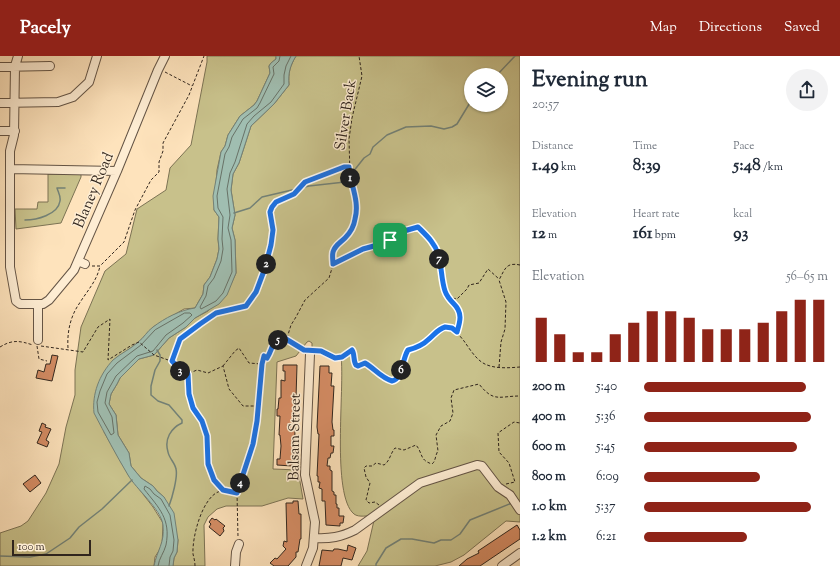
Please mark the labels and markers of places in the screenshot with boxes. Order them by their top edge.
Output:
pin: 1 [340,168,360,188]
pin [373,223,407,257]
pin: 7 [429,249,449,269]
pin: 2 [256,254,276,274]
pin: 5 [268,330,288,350]
pin: 6 [391,360,411,380]
pin: 3 [170,361,190,381]
pin: 4 [230,473,250,493]

